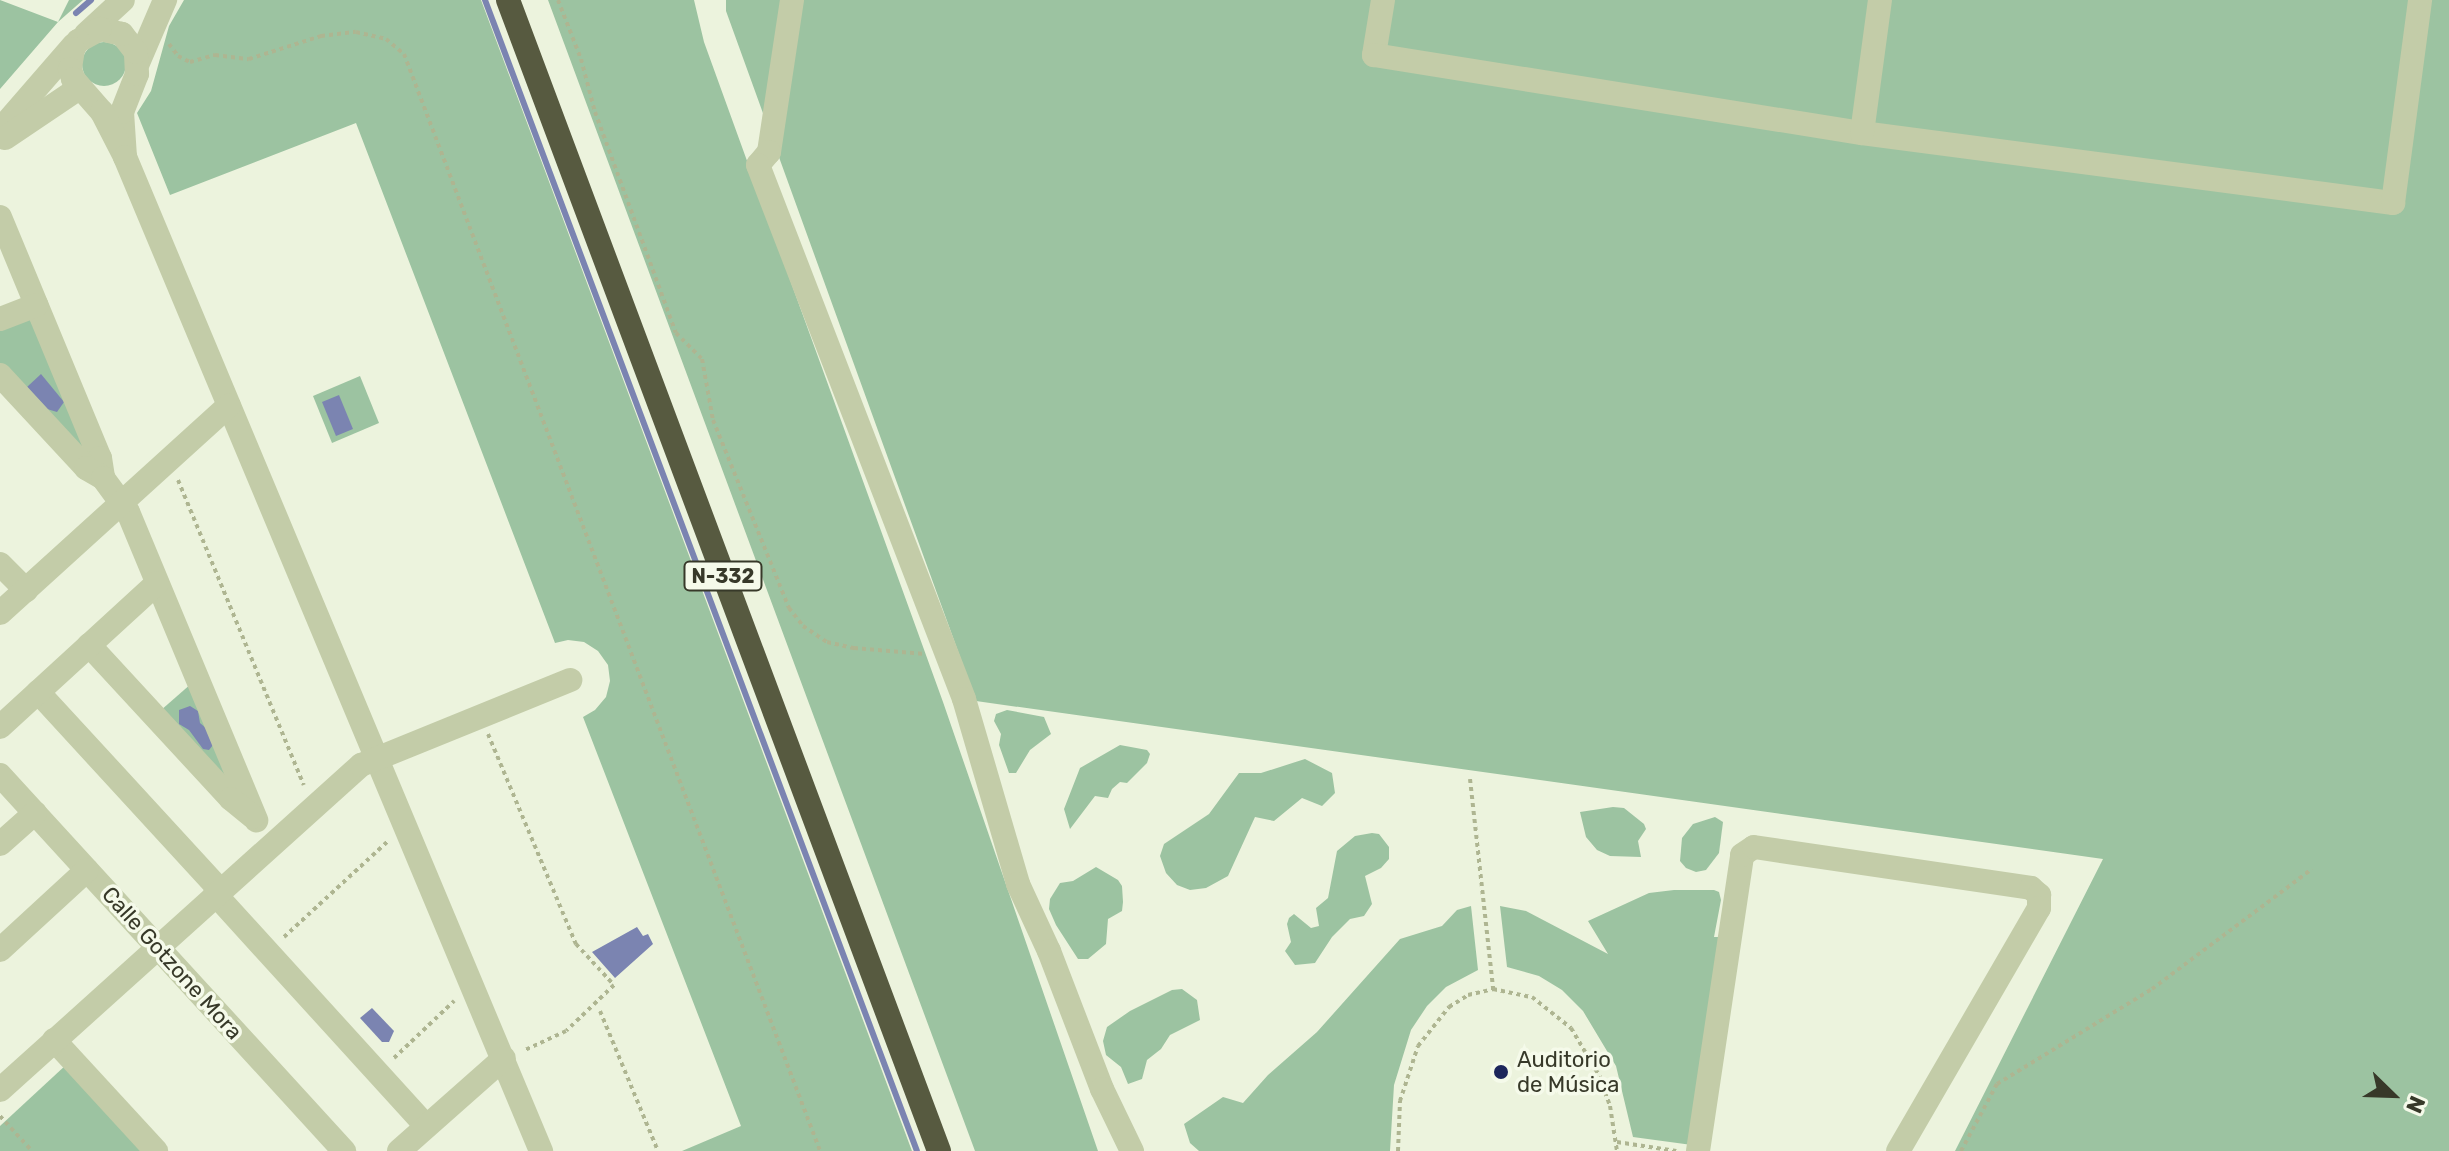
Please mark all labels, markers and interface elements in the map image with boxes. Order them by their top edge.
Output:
road number: N-332 [683,560,763,592]
street label: Calle Gotzone Mora [96,881,248,1045]
place label: Auditorio de Música [1517,1046,1619,1098]
north arrow [2353,1055,2433,1135]
marker: Auditorio de Música [1492,1063,1510,1081]
text: N [2400,1092,2431,1117]

